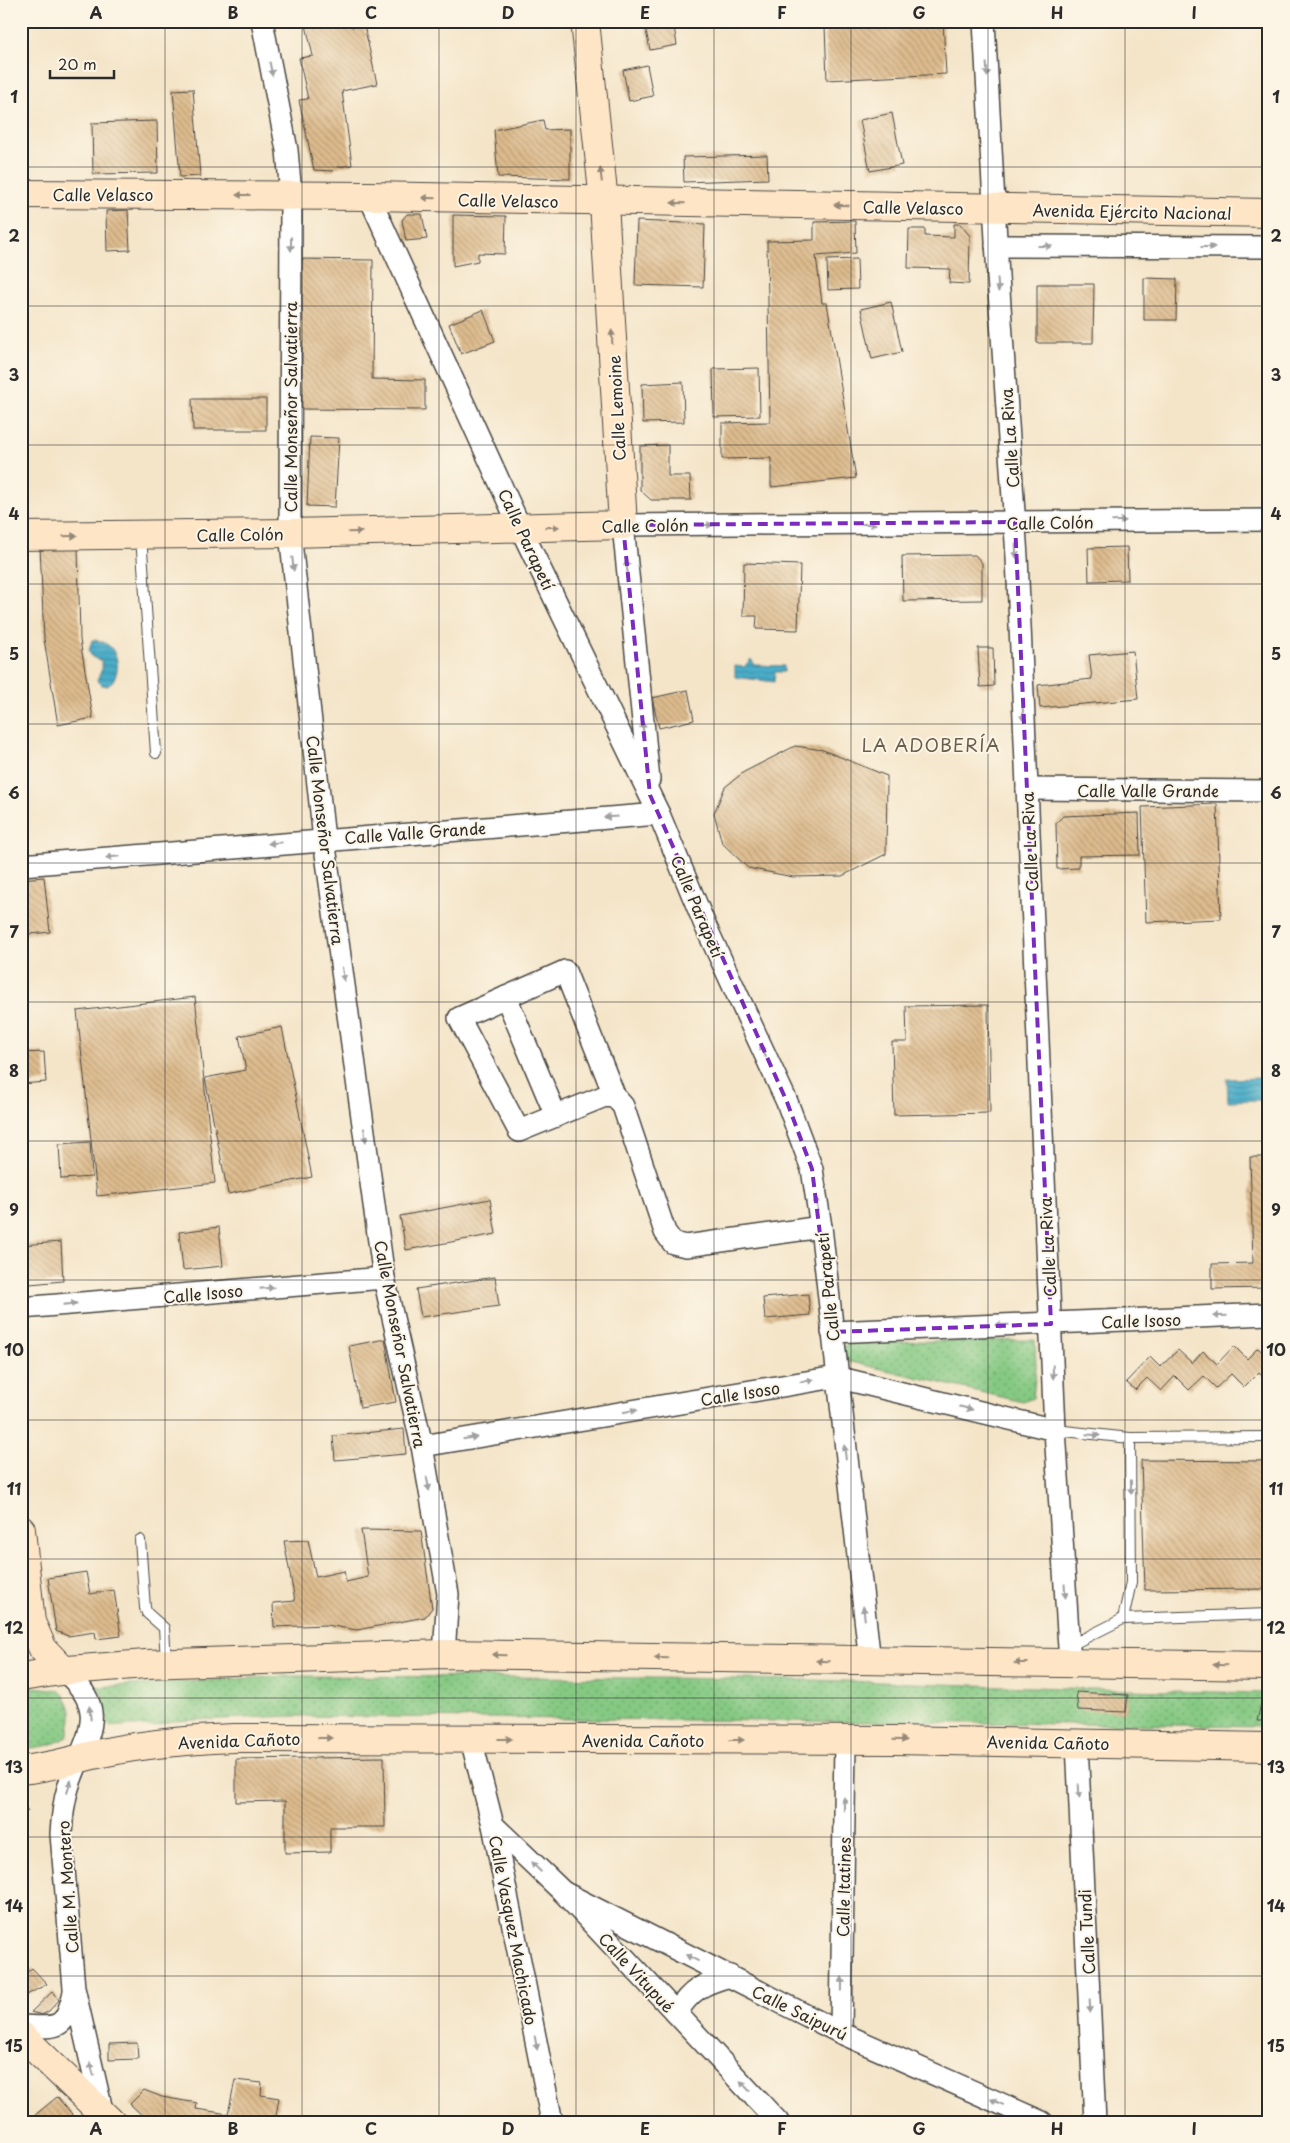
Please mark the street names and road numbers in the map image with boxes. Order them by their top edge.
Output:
street label: Calle Velasco [53,182,154,206]
street label: Calle Velasco [457,187,559,213]
street label: Calle Velasco [862,194,964,220]
street label: Avenida Ejército Nacional [1032,197,1232,225]
street label: Calle Monseñor Salvatierra [278,302,302,512]
street label: Calle Lemoine [601,355,631,461]
street label: Calle La Riva [994,387,1024,489]
street label: Calle Parapetí [493,484,561,594]
street label: Calle Colón [1006,509,1094,535]
street label: Calle Colón [601,512,689,538]
street label: Calle Colón [196,521,284,547]
street label: Calle Monseñor Salvatierra [301,734,351,946]
street label: Calle Valle Grande [1077,778,1219,802]
street label: Calle La Riva [1014,791,1044,893]
street label: Calle Valle Grande [343,815,487,849]
street label: Calle Parapetí [666,851,731,962]
street label: Calle La Riva [1032,1196,1062,1298]
street label: Calle Parapetí [809,1231,845,1343]
street label: Calle Monseñor Salvatierra [369,1238,433,1450]
street label: Calle Isoso [162,1278,244,1308]
street label: Calle Isoso [1101,1307,1181,1333]
street label: Calle Isoso [699,1375,781,1411]
street label: Avenida Cañoto [177,1726,301,1754]
street label: Avenida Cañoto [582,1728,704,1752]
street label: Avenida Cañoto [986,1729,1110,1755]
street label: Calle M. Montero [50,1820,84,1954]
street label: Calle Vasquez Machicado [484,1833,544,2027]
street label: Calle Itatines [830,1837,856,1937]
street label: Calle Tundi [1072,1889,1100,1975]
street label: Calle Vitupué [594,1927,680,2017]
street label: Calle Saipurú [748,1978,852,2046]

